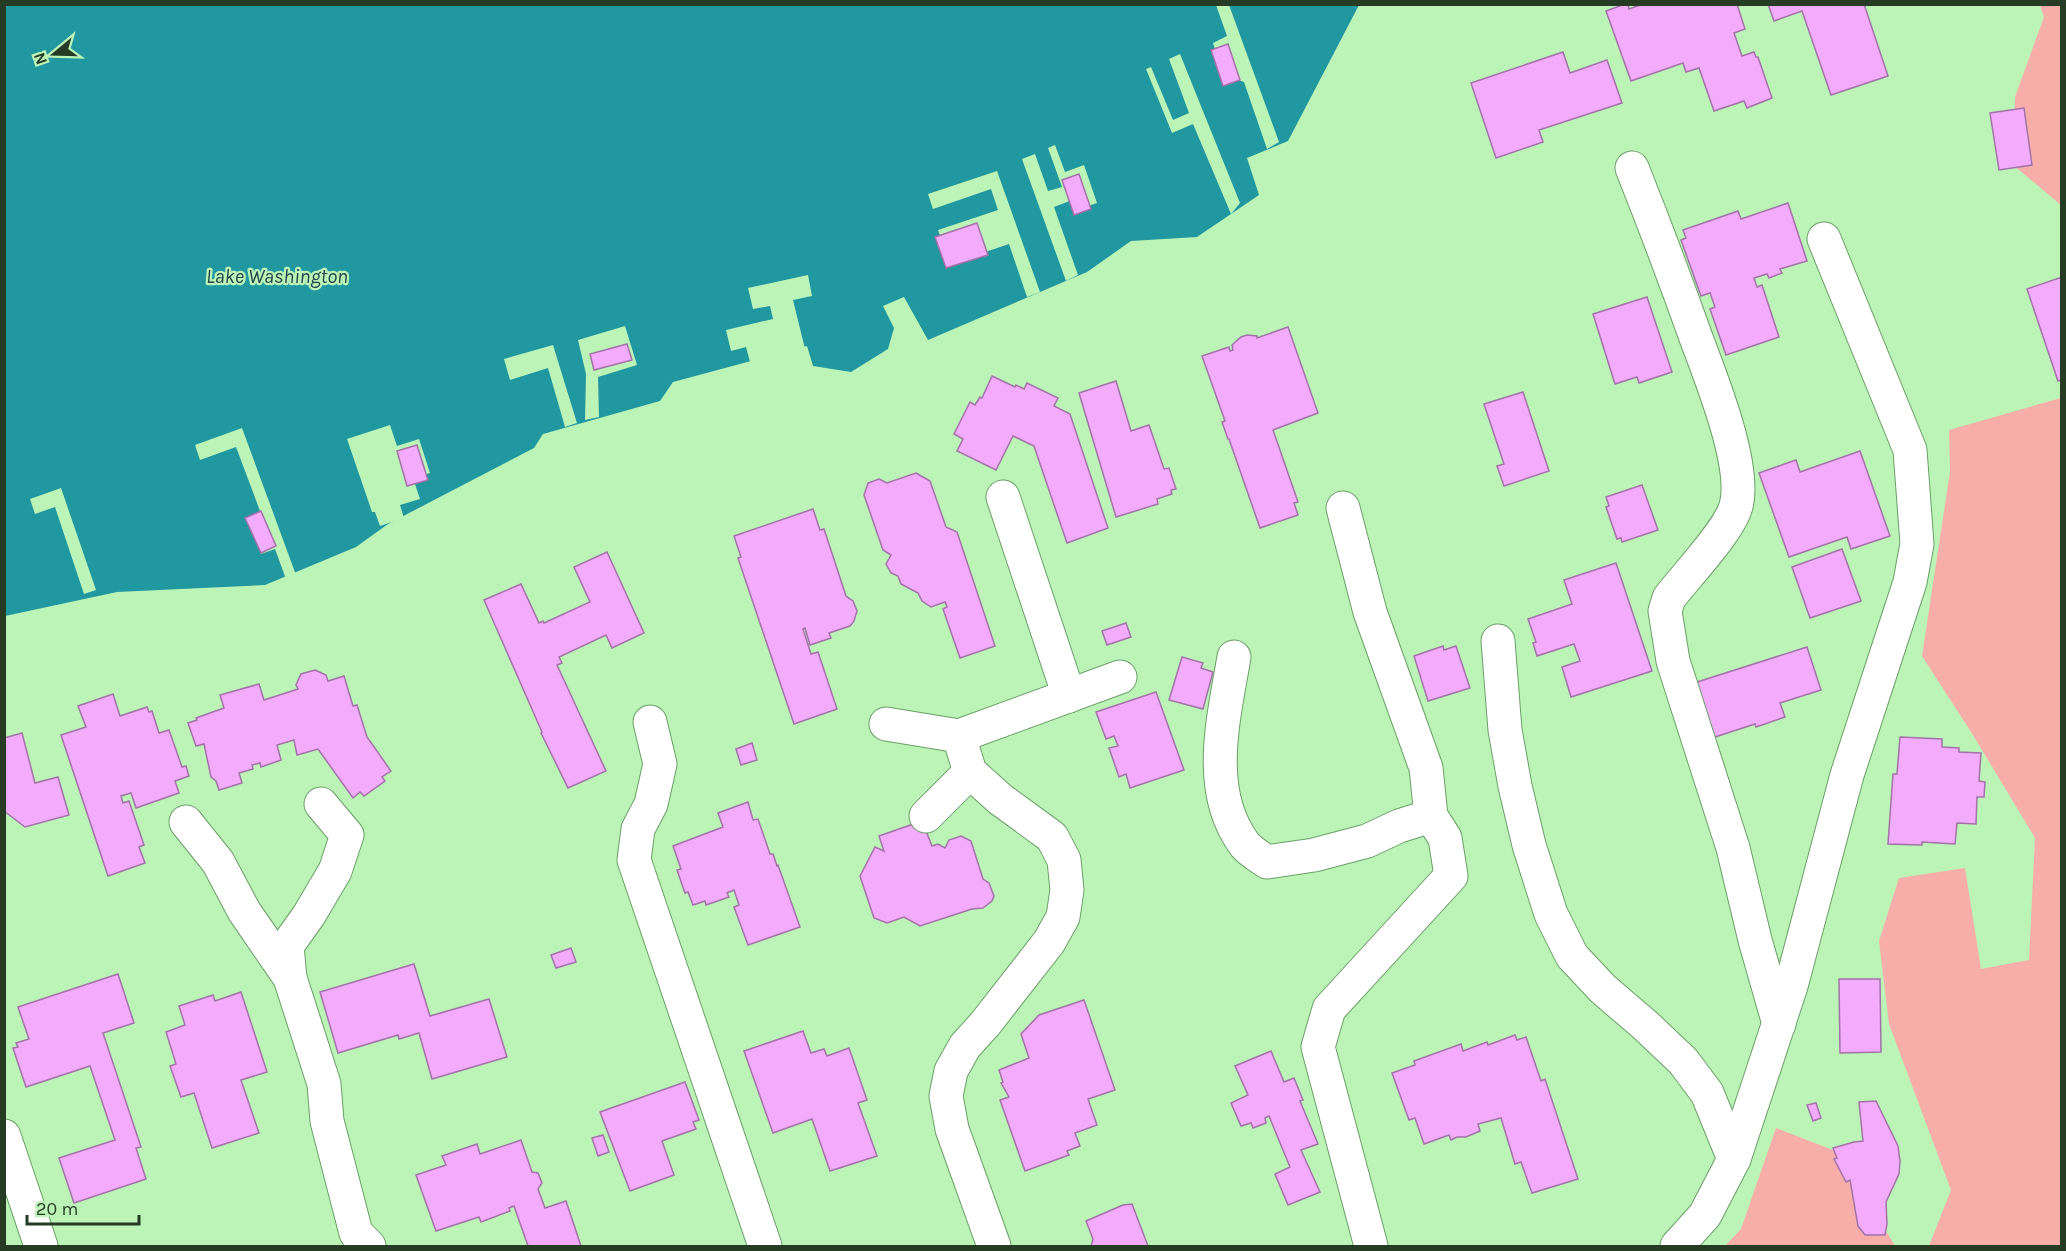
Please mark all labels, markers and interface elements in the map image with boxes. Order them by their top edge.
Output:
north arrow [24,24,84,84]
text: N [29,50,51,67]
water label: Lake Washington [206,265,348,288]
scale bar [27,1188,140,1226]
text: 20 m [36,1198,78,1220]

